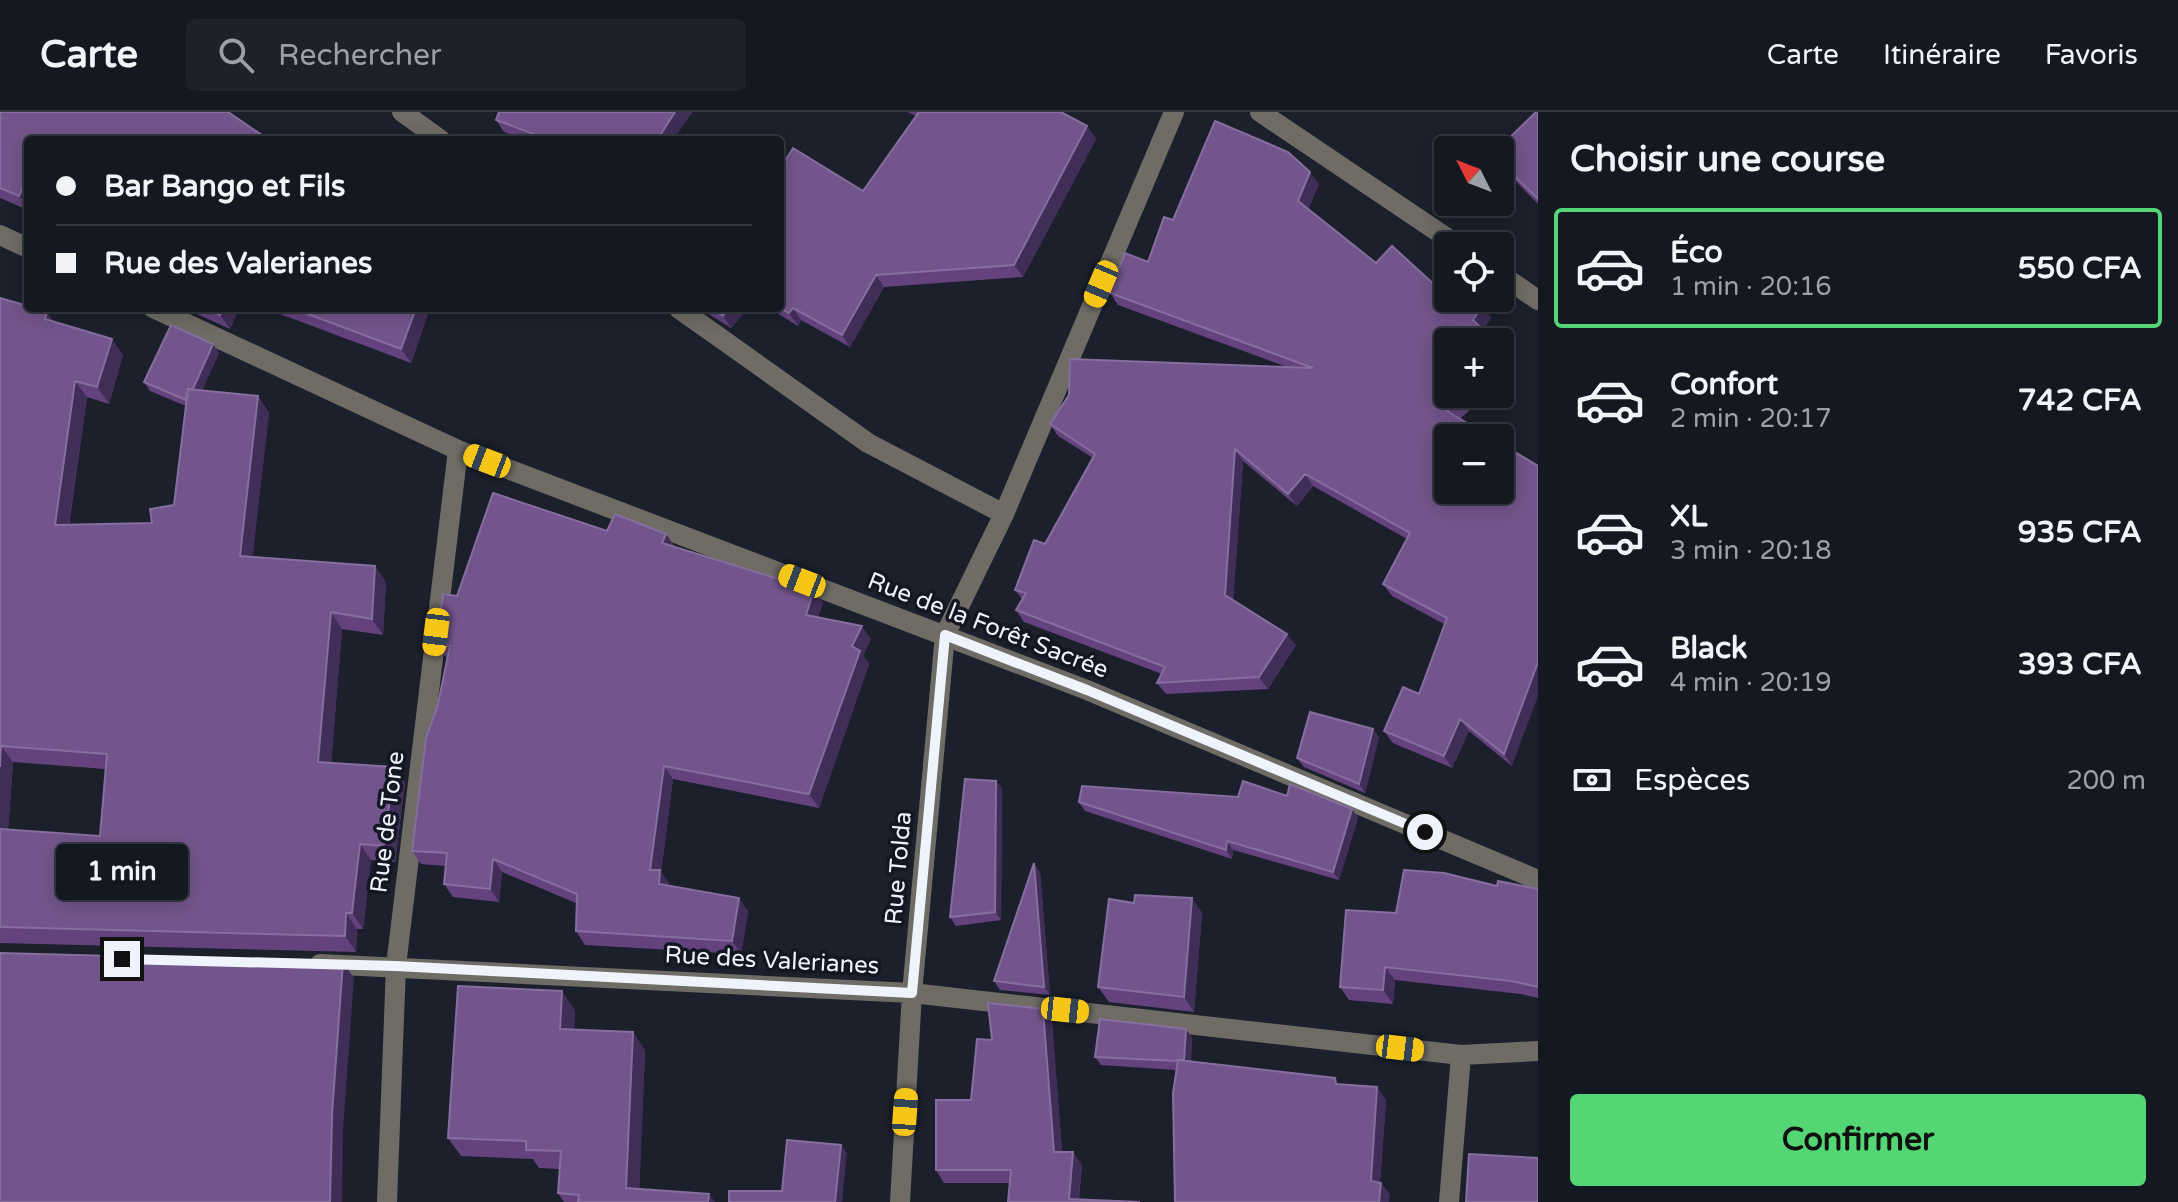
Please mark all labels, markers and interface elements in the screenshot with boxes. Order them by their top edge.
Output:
search box [186,19,746,91]
text: Carte [40,32,138,78]
icon: search [214,33,258,77]
text: Rechercher [278,37,441,74]
text: Carte [1767,38,1839,72]
text: Itinéraire [1883,38,2001,72]
text: Favoris [2045,38,2138,72]
north arrow [1434,136,1514,216]
map controls [1434,136,1514,504]
text: Choisir une course [1570,138,1885,181]
text: Bar Bango et Fils [104,168,345,205]
button: locate [1434,232,1514,312]
icon: car [1574,232,1646,304]
text: Éco [1670,234,1723,271]
text: Rue des Valerianes [104,245,372,282]
text: 550 CFA [2018,250,2142,287]
car [1081,257,1121,311]
text: 1 min · 20:16 [1670,271,1832,302]
button: + [1434,328,1514,408]
icon: car [1574,364,1646,436]
text: Confort [1670,366,1778,403]
text: 742 CFA [2018,382,2142,419]
text: 2 min · 20:17 [1670,403,1832,434]
button: − [1434,424,1514,504]
car [460,441,514,481]
icon: car [1574,496,1646,568]
text: XL [1670,498,1707,535]
text: 935 CFA [2018,514,2142,551]
text: 3 min · 20:18 [1670,535,1832,566]
car [775,561,829,601]
street label: Rue de la Forêt Sacrée [863,566,1112,685]
car [421,607,451,657]
icon: car [1574,628,1646,700]
text: Black [1670,630,1747,667]
text: 393 CFA [2018,646,2142,683]
text: 4 min · 20:19 [1670,667,1832,698]
street label: Rue de Tone [364,750,411,894]
icon: cash [1570,758,1614,802]
text: Espèces [1634,762,1751,799]
text: 200 m [2066,765,2146,796]
street label: Rue Tolda [879,810,918,926]
route start [1407,814,1443,850]
callout: 1 min [56,843,188,899]
text: 1 min [87,856,157,887]
street label: Rue des Valerianes [664,940,880,981]
route end [104,941,140,977]
car [1040,996,1090,1024]
car [1375,1033,1425,1063]
car [891,1087,919,1137]
button: Confirmer [1570,1094,2146,1186]

